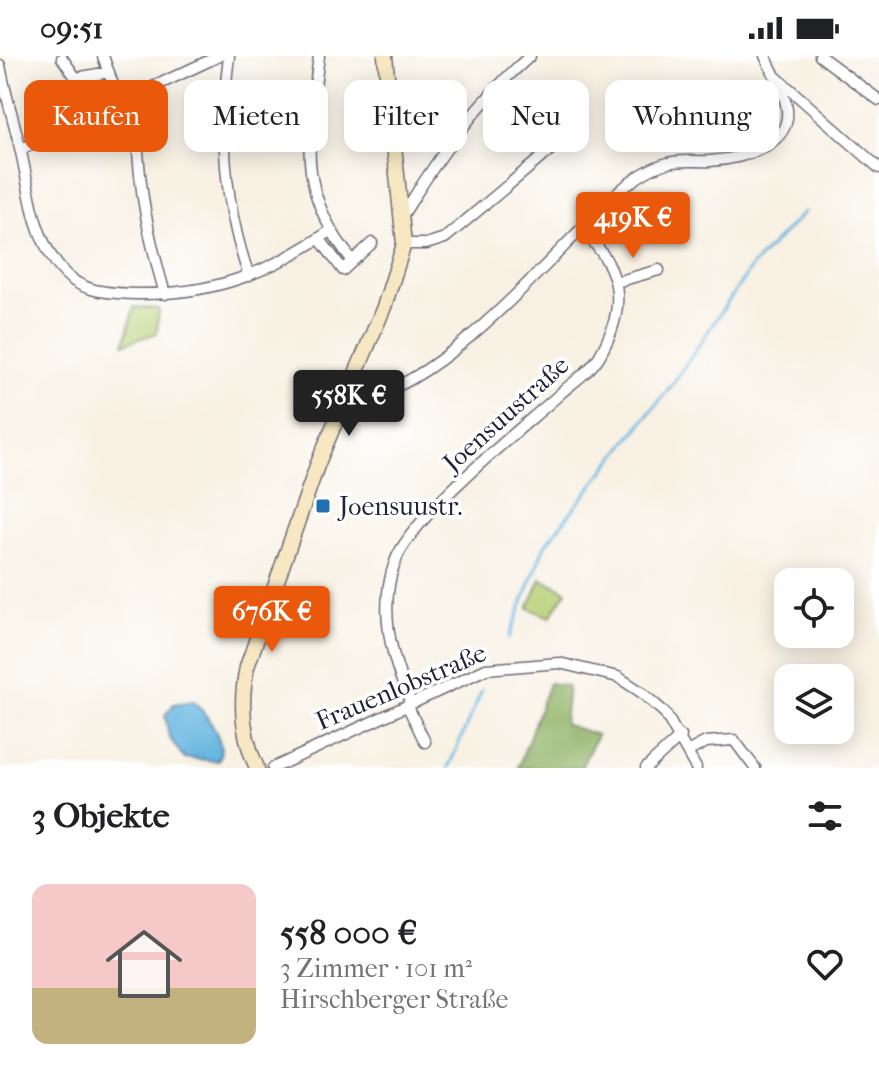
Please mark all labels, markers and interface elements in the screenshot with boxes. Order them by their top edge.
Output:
text: 09:51 [40,11,103,46]
chip: Kaufen [24,80,168,152]
chip: Mieten [184,80,328,152]
chip: Filter [344,80,467,152]
chip: Neu [483,80,589,152]
chip: Wohnung [605,80,779,152]
pin: 419K € [568,192,698,260]
text: 419K € [594,202,672,233]
street label: Joensuustraße [435,349,575,480]
pin: 558K € [284,370,414,438]
text: 558K € [311,380,387,411]
place label: Joensuustr. [337,491,463,522]
marker: Joensuustr. [314,497,332,515]
map controls [774,568,854,744]
button: locate [774,568,854,648]
pin: 676K € [207,586,337,654]
text: 676K € [232,596,312,627]
street label: Frauenlobstraße [311,637,491,737]
button: layers [774,664,854,744]
icon: filters [803,794,847,838]
text: 3 Objekte [32,796,170,836]
text: 558 000 € [280,913,417,953]
icon: home [96,916,192,1012]
icon: heart [803,942,847,986]
text: 3 Zimmer · 101 m² [280,953,472,984]
text: Hirschberger Straße [280,984,508,1015]

